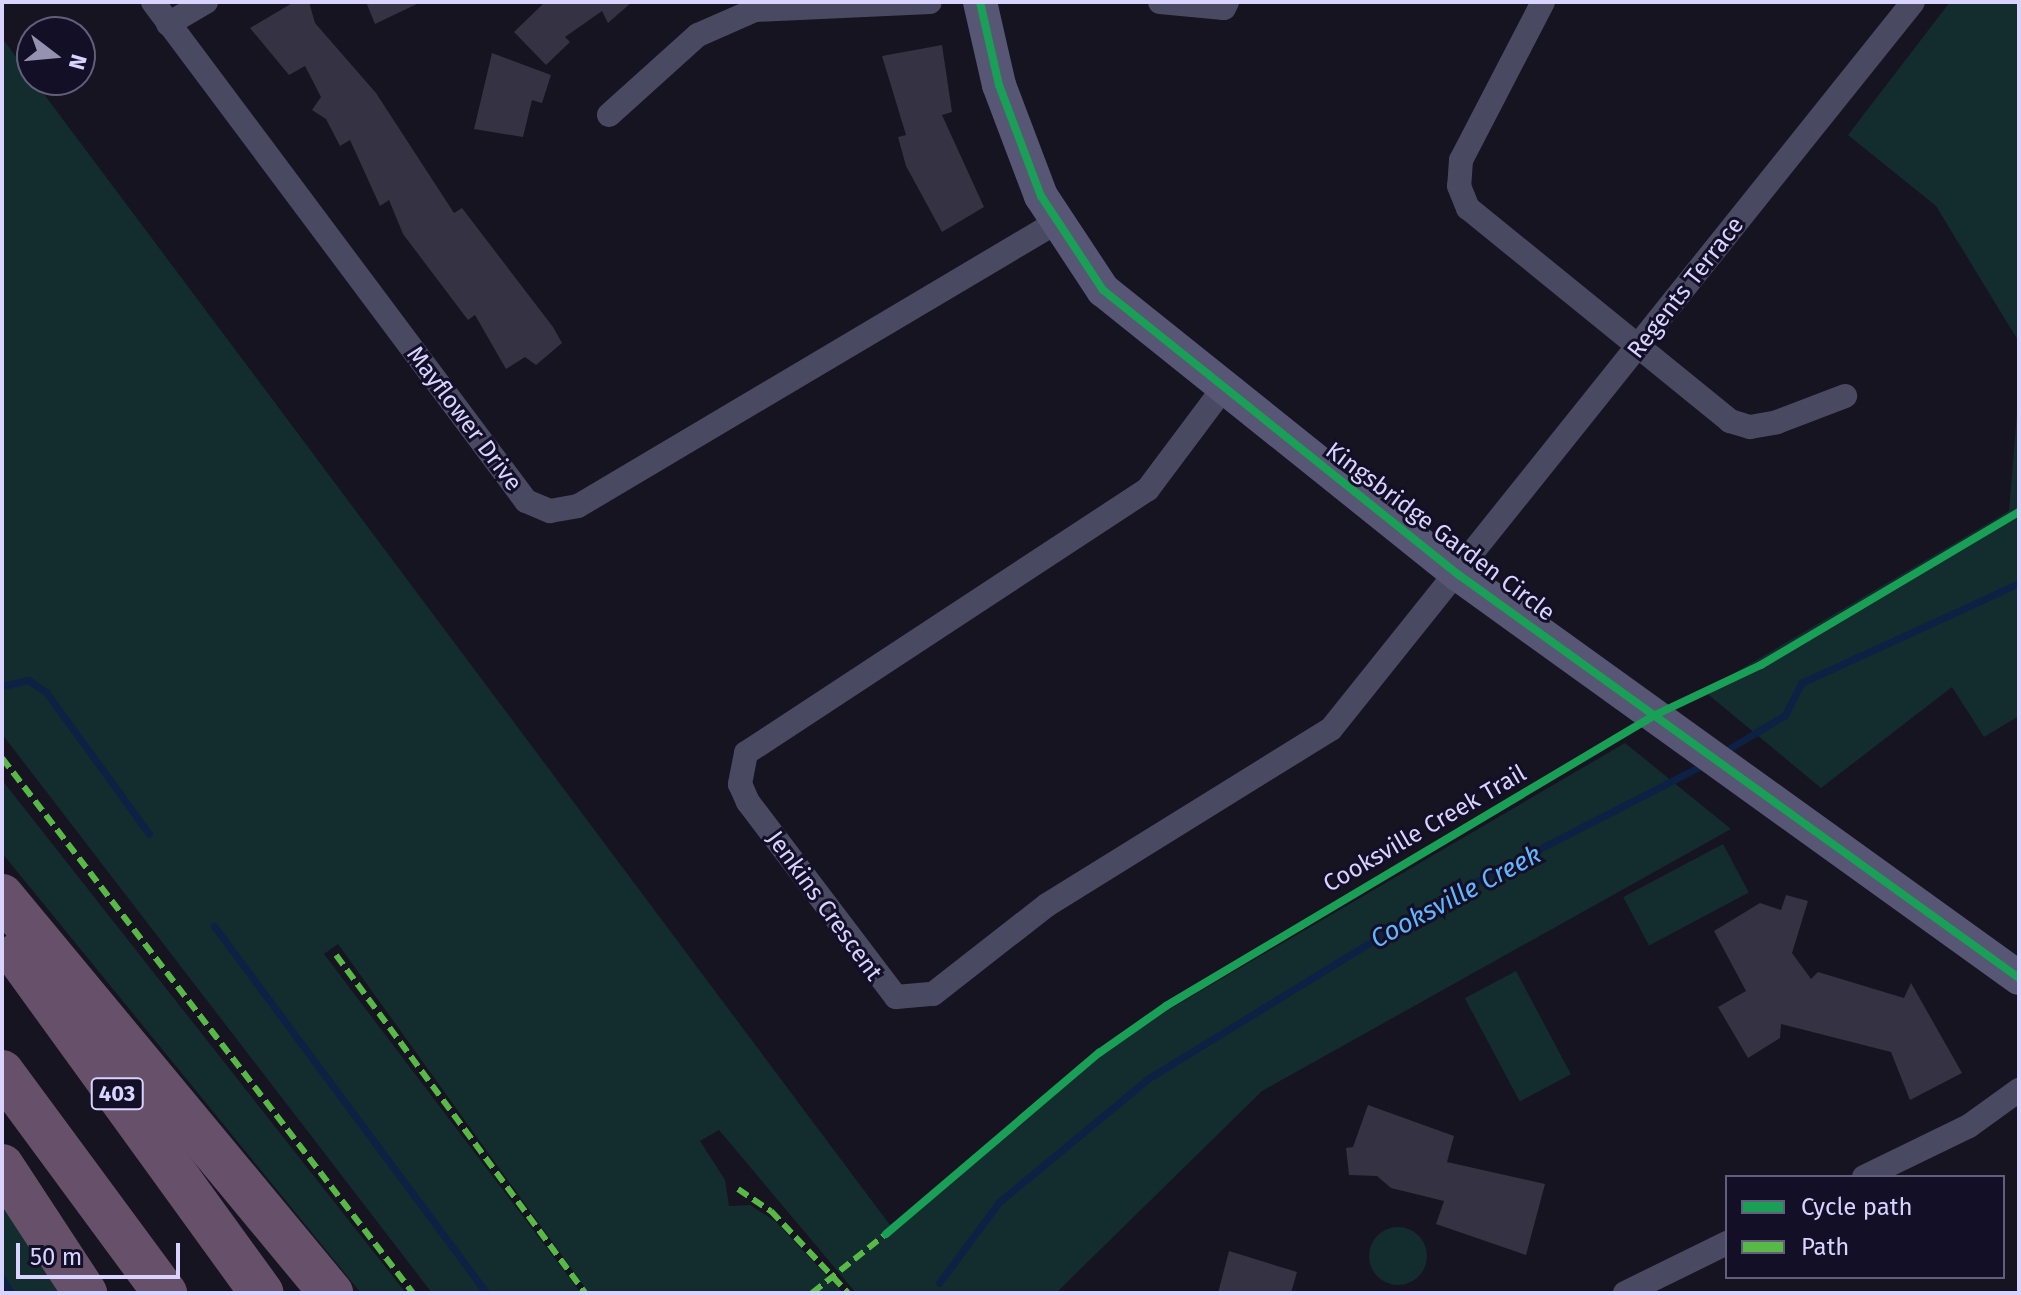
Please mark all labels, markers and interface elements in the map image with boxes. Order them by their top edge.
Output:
north arrow [16,16,96,96]
text: N [63,51,93,73]
street label: Regents Terrace [1622,211,1750,365]
street label: Mayflower Drive [400,341,528,497]
street label: Kingsbridge Garden Circle [1320,436,1560,628]
street label: Cooksville Creek Trail [1319,759,1531,899]
street label: Jenkins Crescent [760,826,888,986]
water label: Cooksville Creek [1365,839,1547,955]
road number: 403 [89,1076,145,1112]
legend [1725,1175,2005,1279]
text: Cycle path [1801,1193,1913,1221]
scale bar [20,1227,184,1277]
text: Path [1801,1233,1849,1261]
text: 50 m [30,1243,82,1271]

